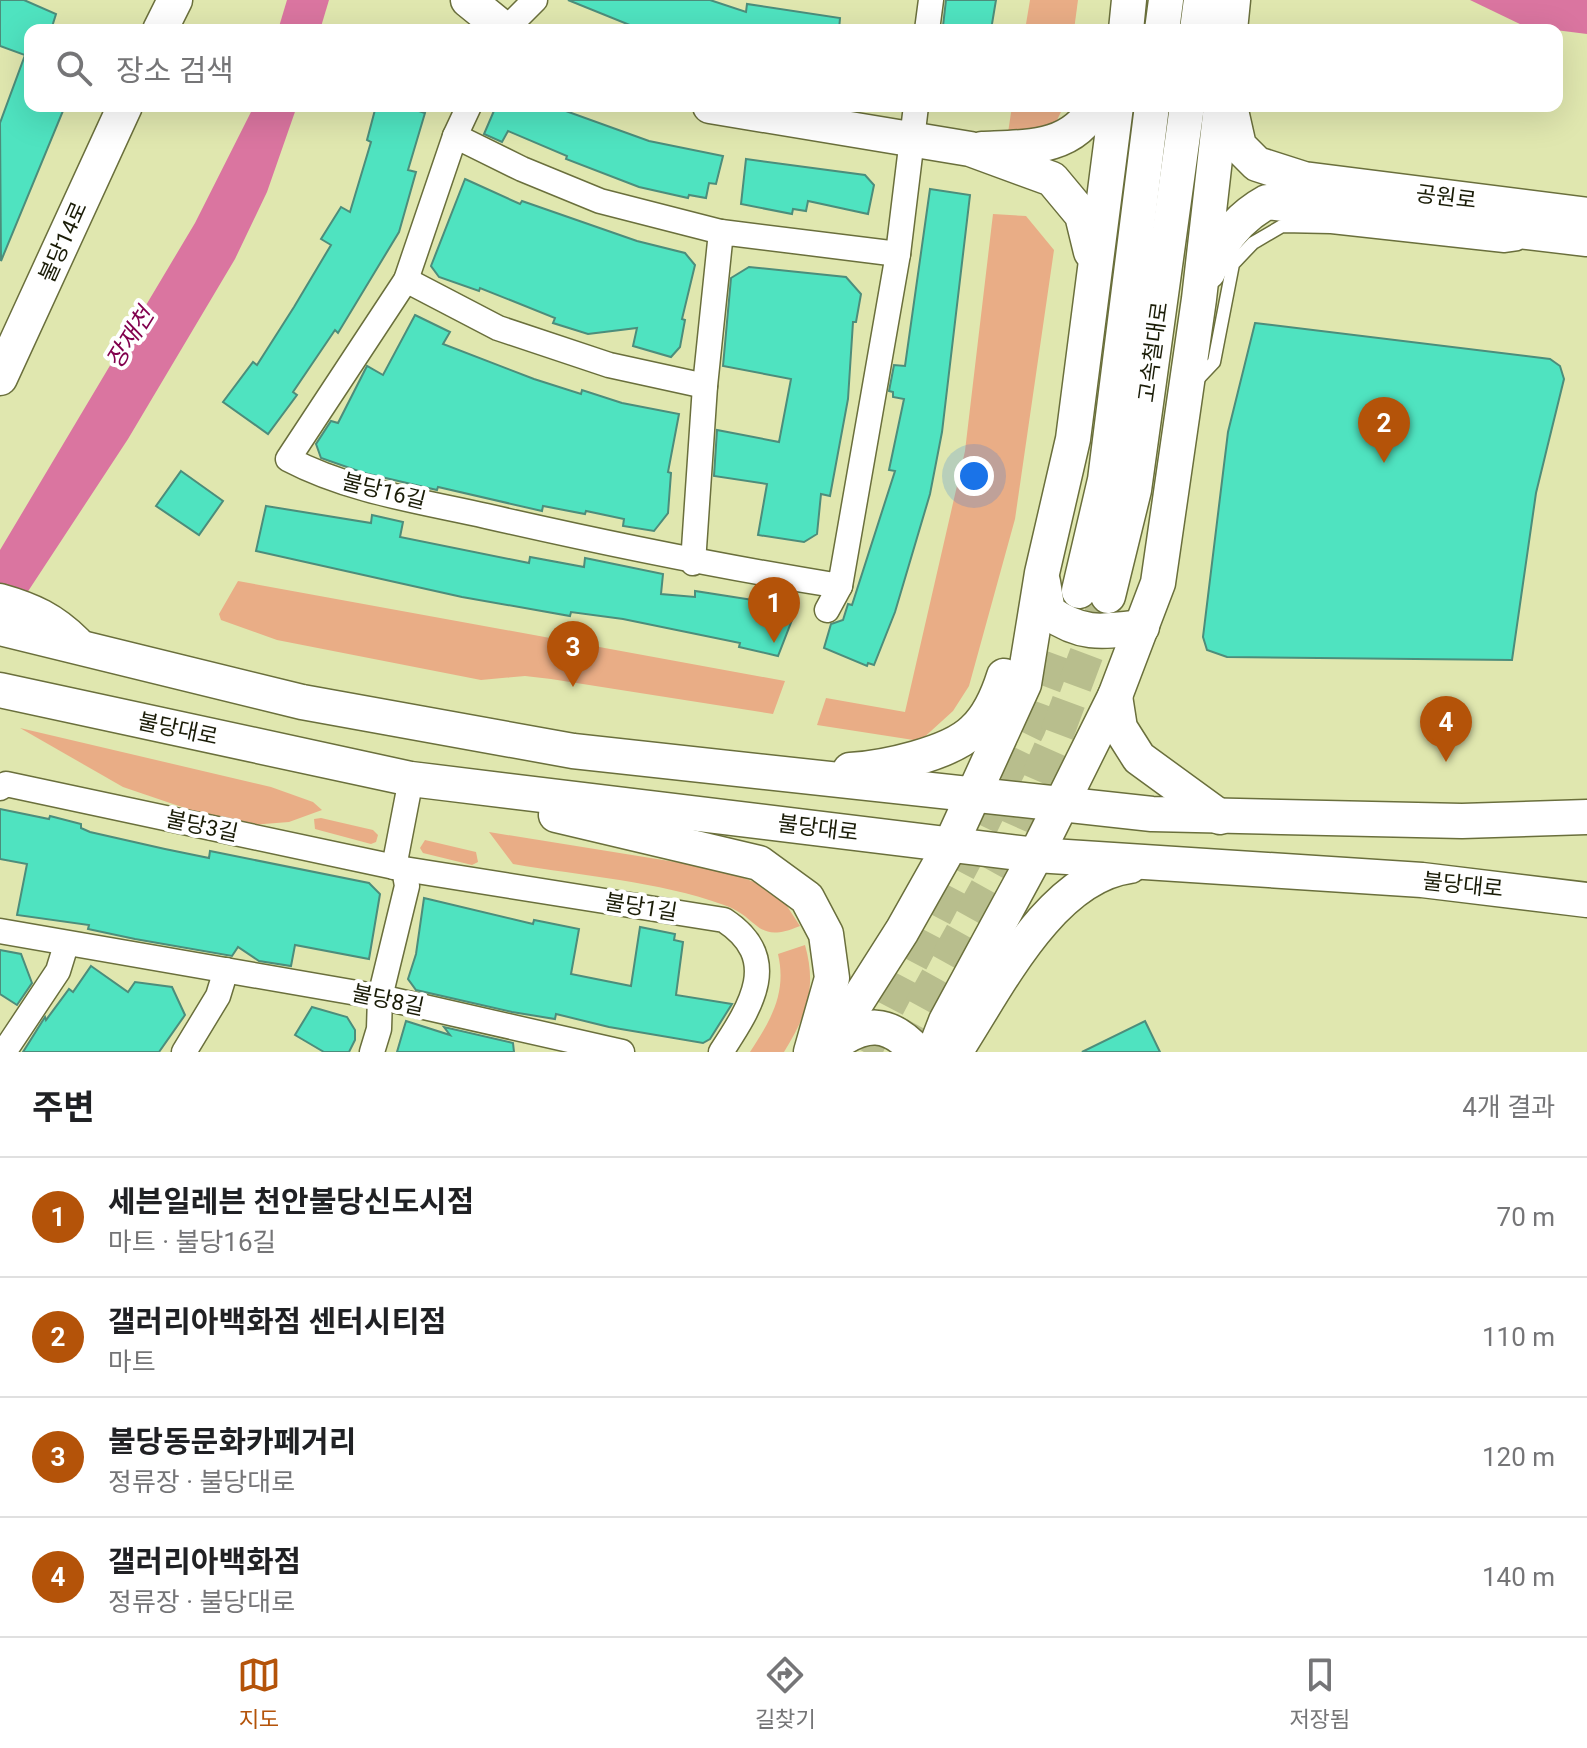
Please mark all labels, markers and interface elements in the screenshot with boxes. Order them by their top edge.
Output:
search box [24,24,1563,112]
icon: search [52,46,96,90]
text: 장소 검색 [116,53,234,88]
street label: 공원로 [1414,181,1478,213]
street label: 불당14로 [34,198,92,286]
water label: 장재천 [101,300,161,374]
street label: 고속철대로 [1134,300,1172,404]
pin: 2 [1358,397,1410,463]
your location [954,456,994,496]
street label: 불당16길 [340,469,428,513]
pin: 1 [748,577,800,643]
pin: 3 [547,621,599,687]
pin: 4 [1420,696,1472,762]
street label: 불당대로 [136,708,220,750]
street label: 불당3길 [164,806,240,846]
street label: 불당대로 [776,811,860,845]
street label: 불당대로 [1421,868,1505,902]
street label: 불당1길 [603,889,679,925]
street label: 불당8길 [350,980,426,1020]
text: 주변 [32,1087,95,1127]
text: 4개 결과 [1462,1092,1555,1122]
text: 세븐일레븐 천안불당신도시점 [108,1184,474,1219]
text: 1 [51,1202,65,1232]
text: 70 m [1497,1202,1555,1232]
text: 마트 · 불당16길 [108,1227,277,1257]
text: 갤러리아백화점 센터시티점 [108,1304,447,1339]
text: 2 [51,1322,65,1352]
text: 110 m [1482,1322,1555,1352]
text: 마트 [108,1347,156,1377]
text: 불당동문화카페거리 [108,1424,356,1459]
text: 3 [51,1442,65,1472]
text: 120 m [1482,1442,1555,1472]
text: 정류장 · 불당대로 [108,1467,295,1497]
text: 갤러리아백화점 [108,1544,301,1579]
text: 4 [51,1562,65,1592]
text: 140 m [1482,1562,1555,1592]
text: 정류장 · 불당대로 [108,1587,295,1617]
tab: 지도 [237,1653,281,1733]
tab: 길찾기 [755,1653,816,1733]
tab: 저장됨 [1289,1653,1350,1733]

